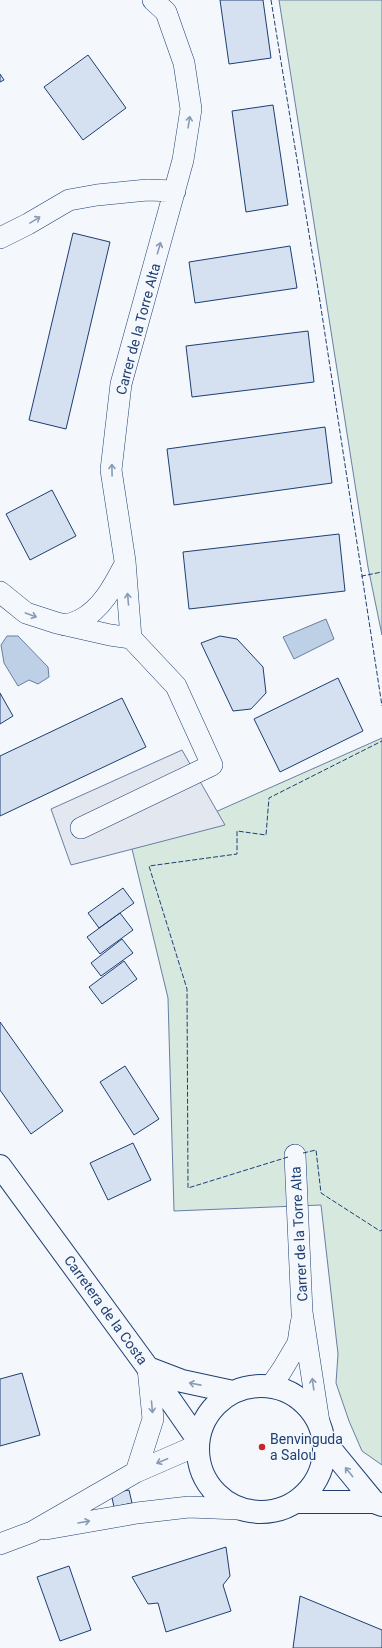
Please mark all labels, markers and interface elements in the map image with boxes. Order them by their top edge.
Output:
one-way arrow [185,115,193,128]
one-way arrow [29,216,40,224]
one-way arrow [156,242,163,255]
street label: Carrer de la Torre Alta [113,262,163,396]
one-way arrow [108,464,116,477]
one-way arrow [124,593,132,606]
one-way arrow [25,611,37,619]
street label: Carrer de la Torre Alta [287,1166,311,1302]
street label: Carretera de la Costa [61,1252,151,1368]
one-way arrow [309,1378,317,1391]
one-way arrow [189,1380,202,1388]
one-way arrow [148,1400,155,1413]
place label: Benvinguda a Salou [270,1431,343,1463]
marker: Benvinguda a Salou [257,1442,267,1452]
one-way arrow [156,1458,168,1465]
one-way arrow [345,1466,353,1477]
one-way arrow [77,1518,90,1526]

